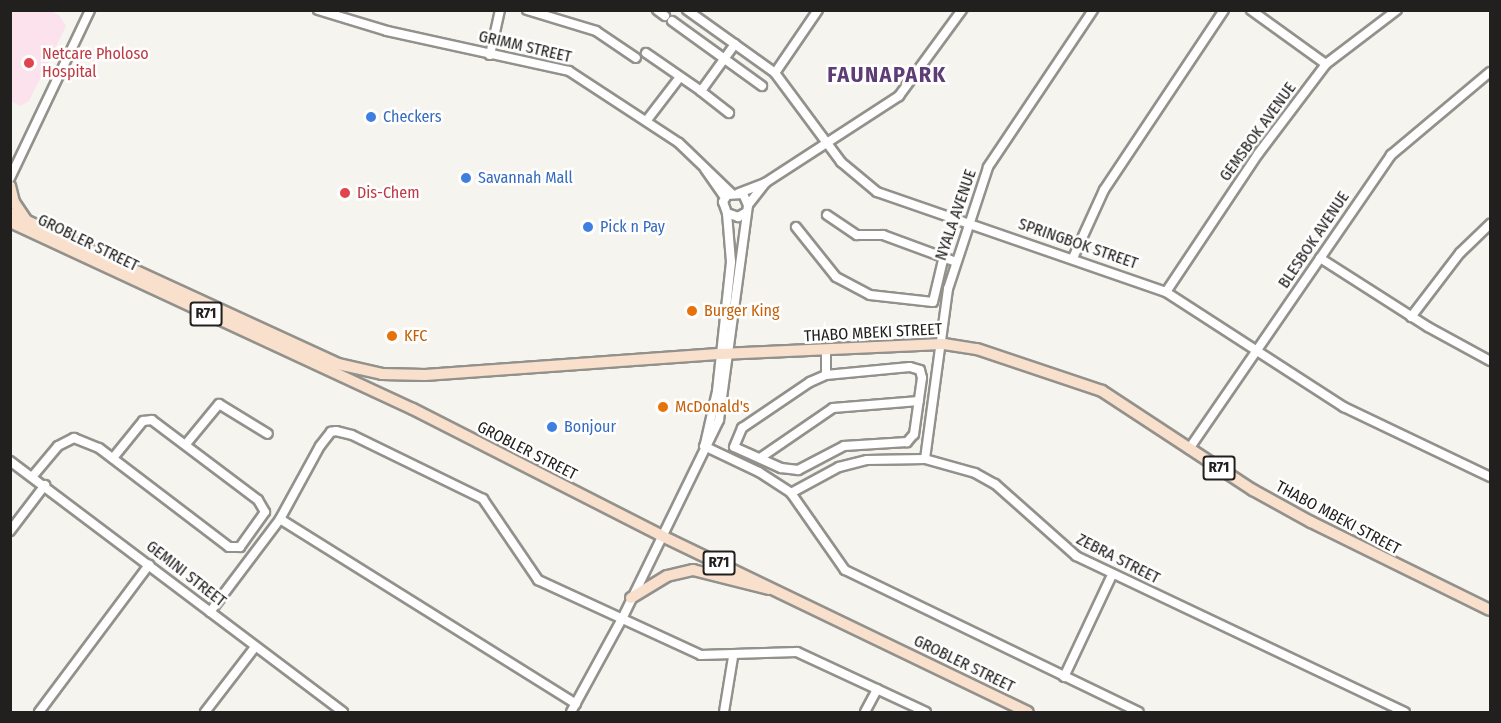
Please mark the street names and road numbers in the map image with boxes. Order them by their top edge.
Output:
street label: GRIMM STREET [477,27,573,67]
street label: GEMSBOK AVENUE [1216,79,1300,185]
street label: NYALA AVENUE [931,167,981,263]
street label: BLESBOK AVENUE [1275,188,1353,292]
street label: GROBLER STREET [34,210,142,276]
street label: SPRINGBOK STREET [1016,215,1140,273]
road number: R71 [190,302,222,326]
street label: THABO MBEKI STREET [803,320,943,346]
street label: GROBLER STREET [474,418,580,484]
road number: R71 [1202,456,1236,480]
street label: THABO MBEKI STREET [1272,477,1404,559]
street label: ZEBRA STREET [1073,530,1163,588]
street label: GEMINI STREET [142,537,230,611]
road number: R71 [702,551,736,575]
street label: GROBLER STREET [910,631,1018,697]

